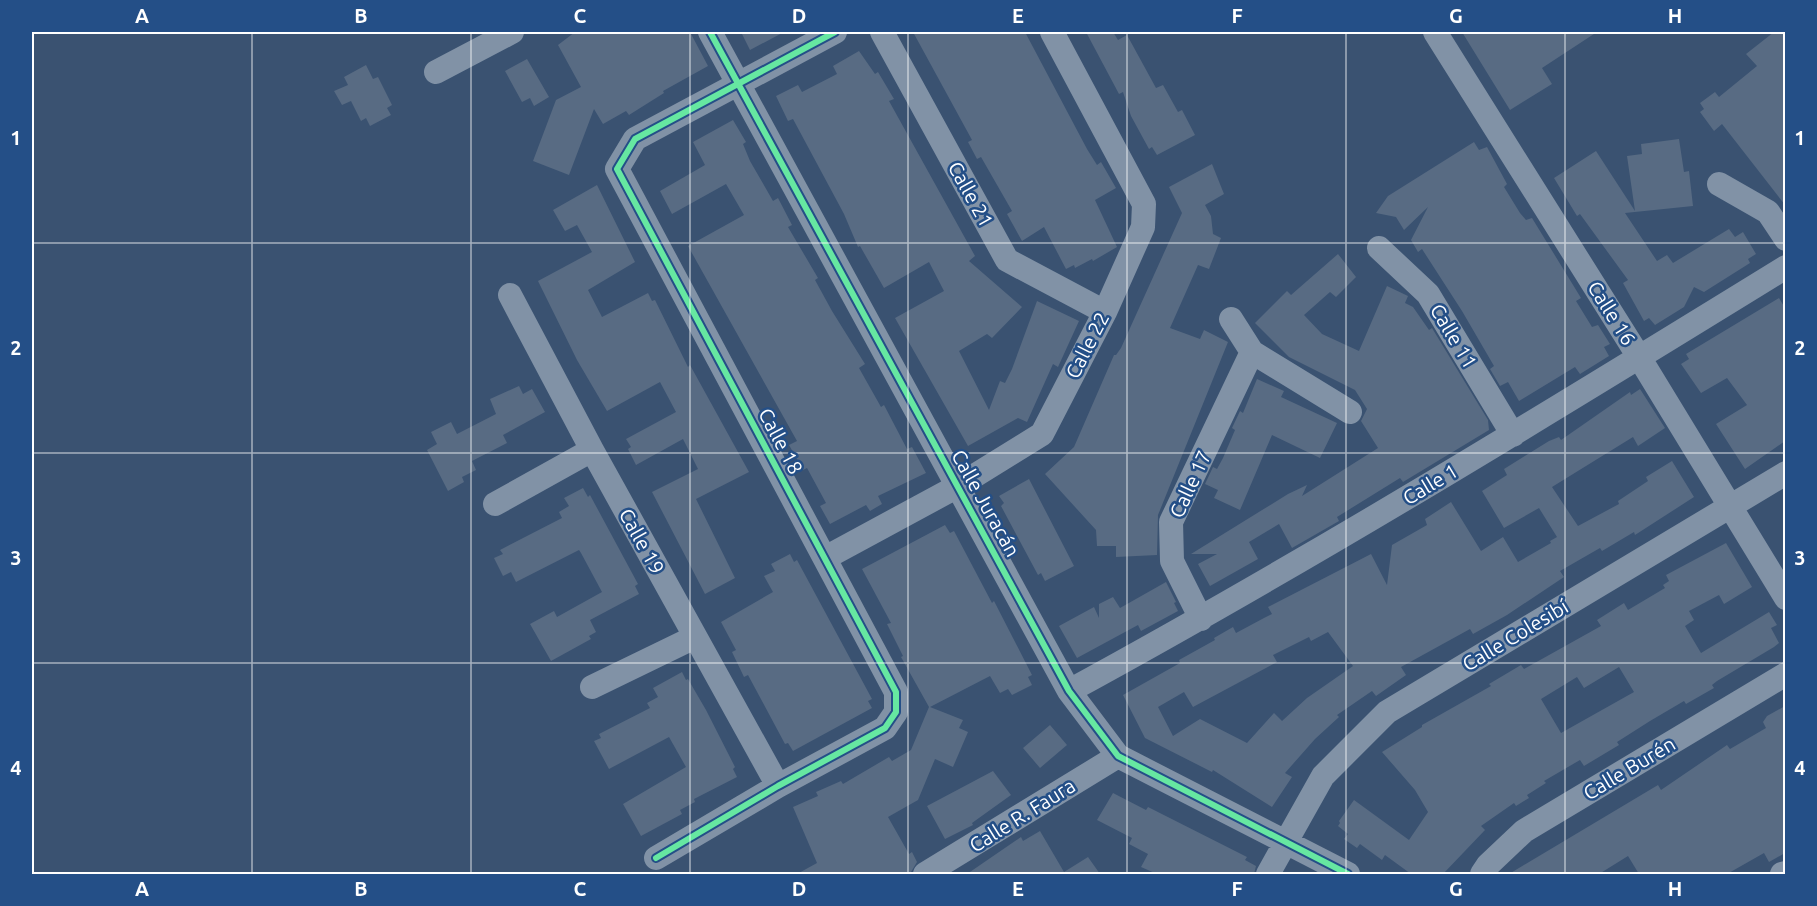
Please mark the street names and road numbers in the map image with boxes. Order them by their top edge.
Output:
street label: Calle 21 [944,157,998,231]
street label: Calle 16 [1583,277,1641,349]
street label: Calle 11 [1426,300,1482,372]
street label: Calle 22 [1061,308,1113,382]
street label: Calle 18 [754,404,808,478]
street label: Calle Juracán [947,446,1025,560]
street label: Calle 17 [1165,447,1215,521]
street label: Calle 1 [1398,459,1462,509]
street label: Calle 19 [615,504,669,578]
street label: Calle Colesibí [1458,594,1573,675]
street label: Calle Burén [1579,732,1679,804]
street label: Calle R. Faura [965,773,1079,857]

